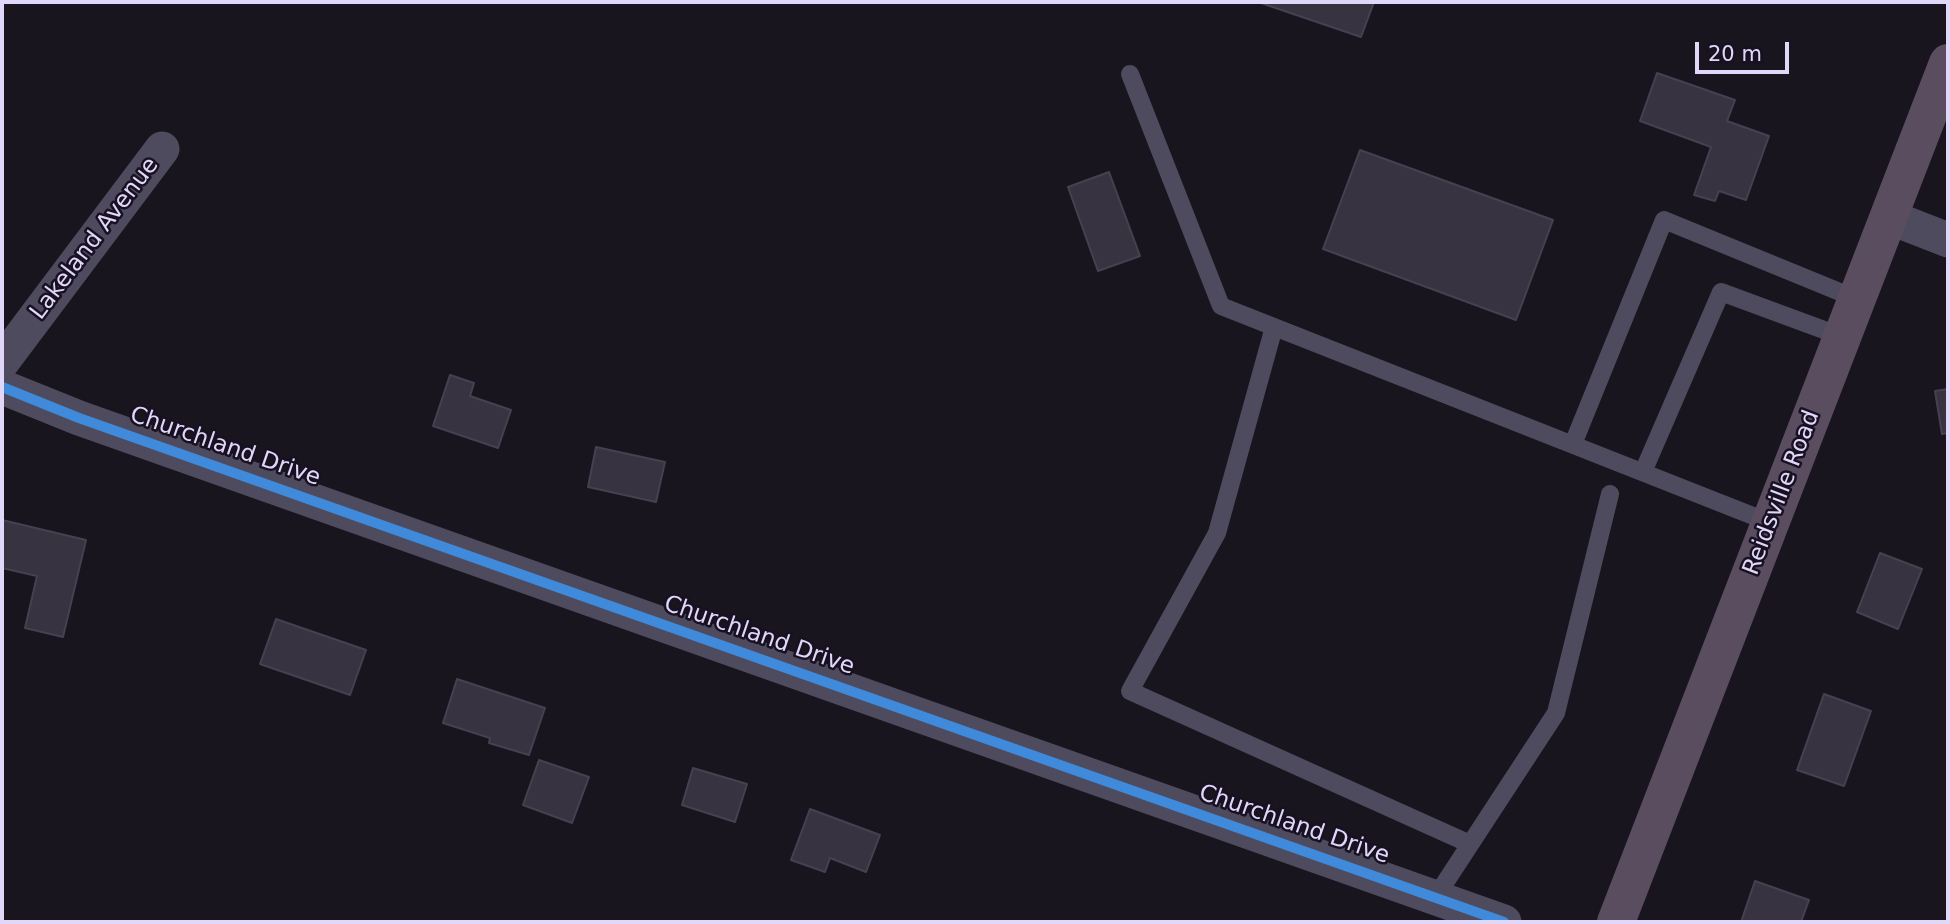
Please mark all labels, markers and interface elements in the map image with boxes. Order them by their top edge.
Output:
scale bar [1698,28,1792,72]
text: 20 m [1708,42,1762,66]
street label: Lakeland Avenue [25,152,165,326]
street label: Churchland Drive [126,401,324,493]
street label: Reidsville Road [1738,407,1826,579]
street label: Churchland Drive [660,590,858,682]
street label: Churchland Drive [1195,779,1393,871]

